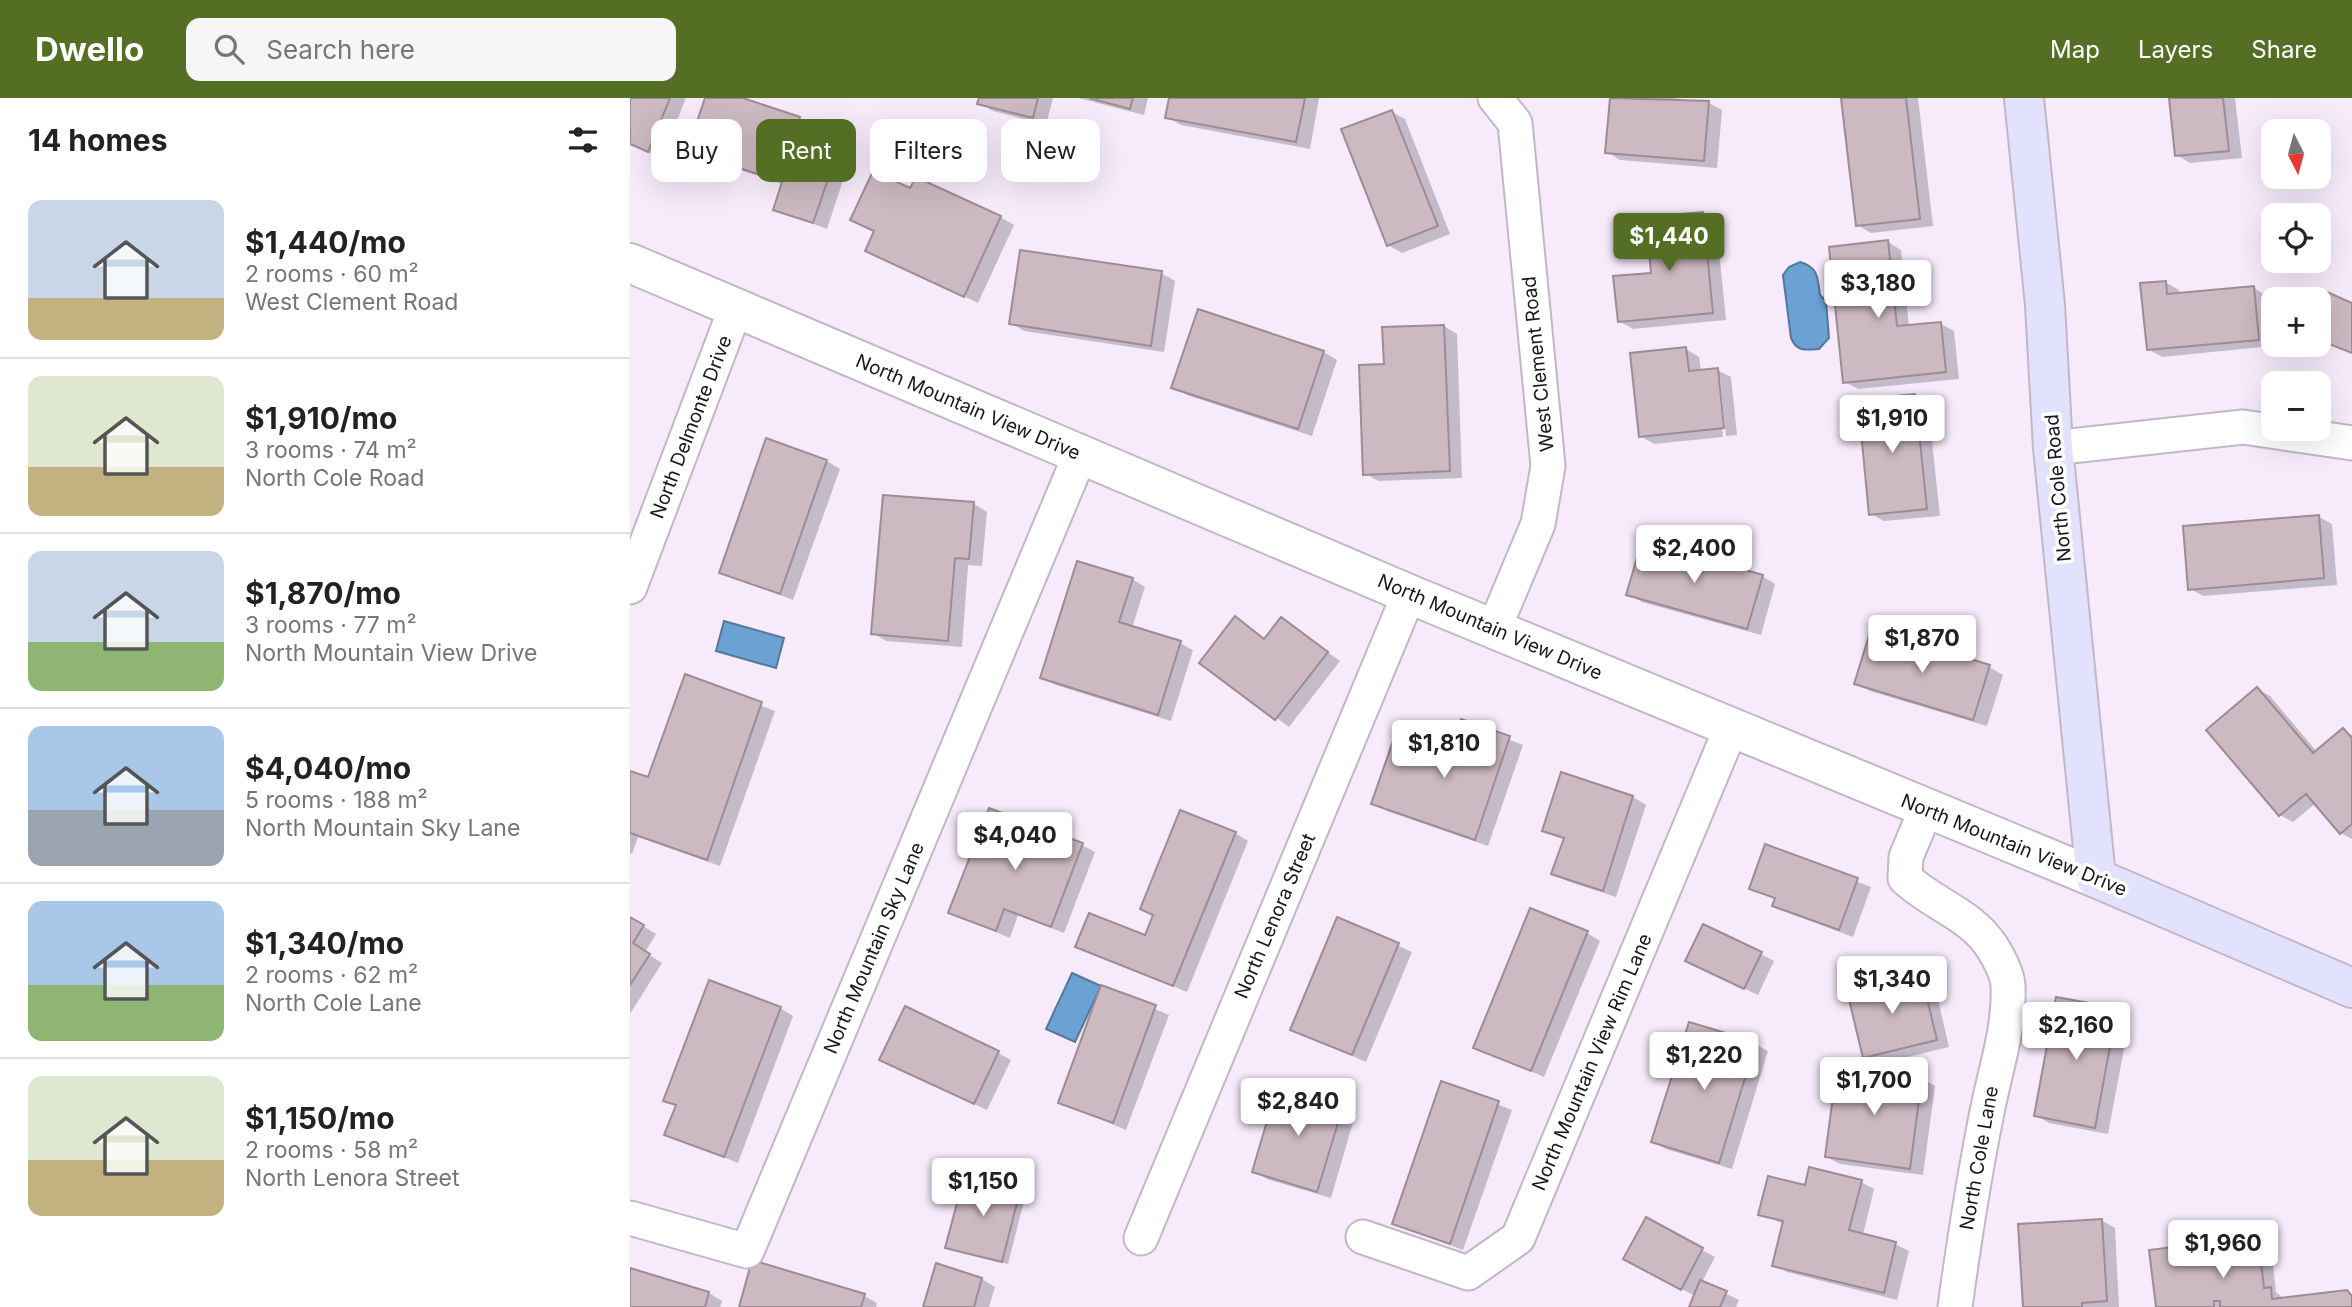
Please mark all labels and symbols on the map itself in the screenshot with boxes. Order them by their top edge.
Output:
north arrow [2261,119,2331,189]
pin: $1,440 [1612,214,1726,273]
pin: $3,180 [1821,260,1935,320]
street label: West Clement Road [1517,275,1559,453]
street label: North Delmonte Drive [645,332,737,522]
street label: North Mountain View Drive [852,349,1084,465]
pin: $1,910 [1835,396,1949,455]
street label: North Cole Road [2040,413,2076,563]
pin: $2,400 [1637,526,1751,585]
street label: North Mountain View Drive [1374,569,1606,685]
pin: $1,870 [1865,616,1979,675]
pin: $1,810 [1387,720,1501,780]
street label: North Mountain View Drive [1898,789,2130,901]
pin: $4,040 [958,812,1072,872]
street label: North Lenora Street [1230,830,1320,1002]
street label: North Mountain Sky Lane [819,839,929,1057]
street label: North Mountain View Rim Lane [1527,930,1657,1194]
pin: $1,340 [1835,956,1949,1016]
pin: $2,160 [2019,1002,2133,1062]
pin: $1,220 [1647,1032,1761,1092]
pin: $1,700 [1817,1058,1931,1117]
pin: $2,840 [1241,1079,1355,1138]
street label: North Cole Lane [1955,1084,2003,1232]
pin: $1,150 [926,1158,1040,1218]
pin: $1,960 [2166,1220,2280,1280]

